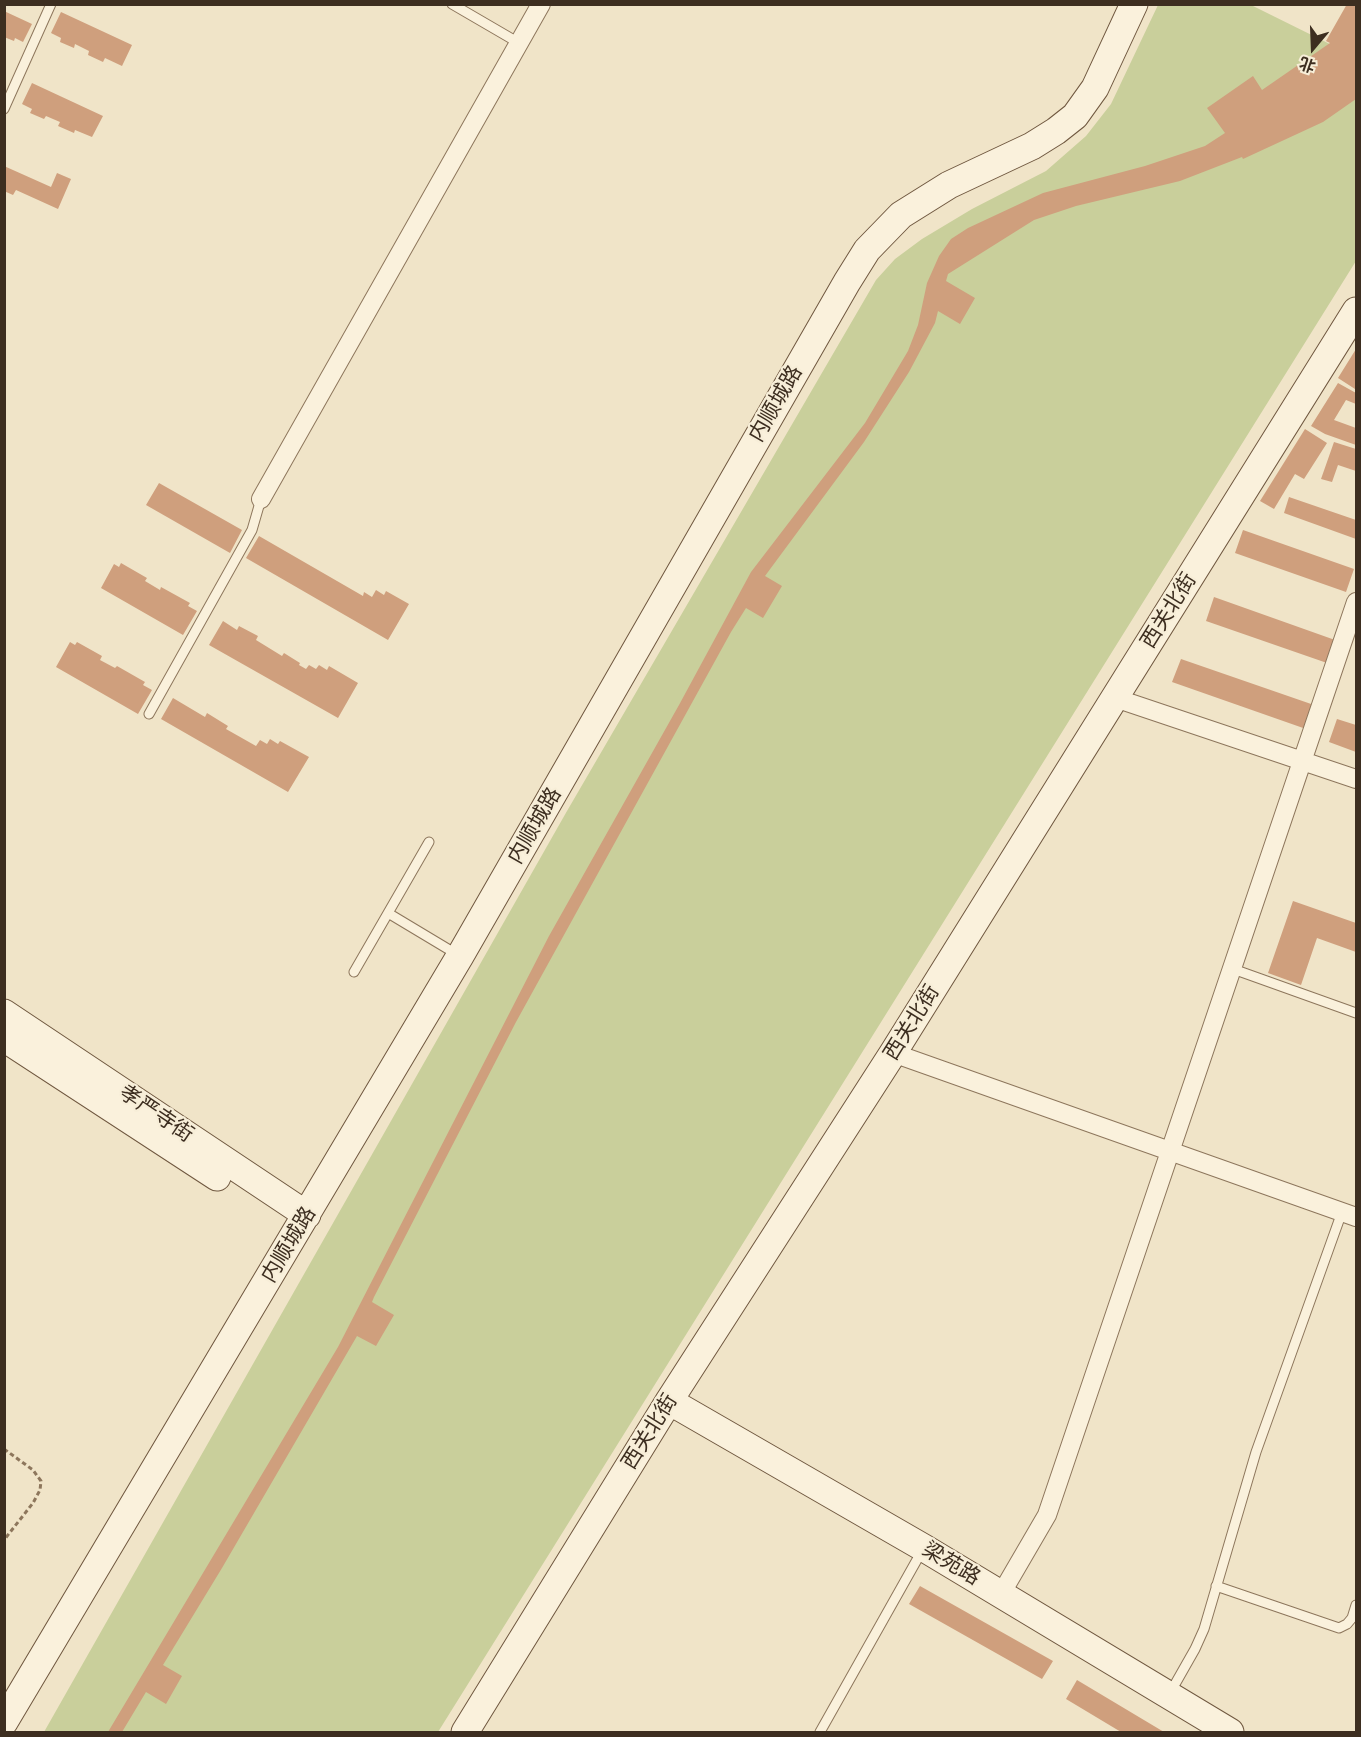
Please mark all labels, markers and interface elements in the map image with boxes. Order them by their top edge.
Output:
north arrow [1283,18,1343,78]
text: 北 [1296,53,1318,77]
street label: 内顺城路 [744,361,808,447]
street label: 西关北街 [1136,569,1202,653]
street label: 内顺城路 [503,783,567,869]
street label: 西关北街 [879,981,945,1065]
street label: 孝严寺街 [114,1080,198,1148]
street label: 内顺城路 [257,1203,321,1287]
street label: 西关北街 [617,1390,683,1474]
street label: 梁苑路 [918,1537,984,1591]

